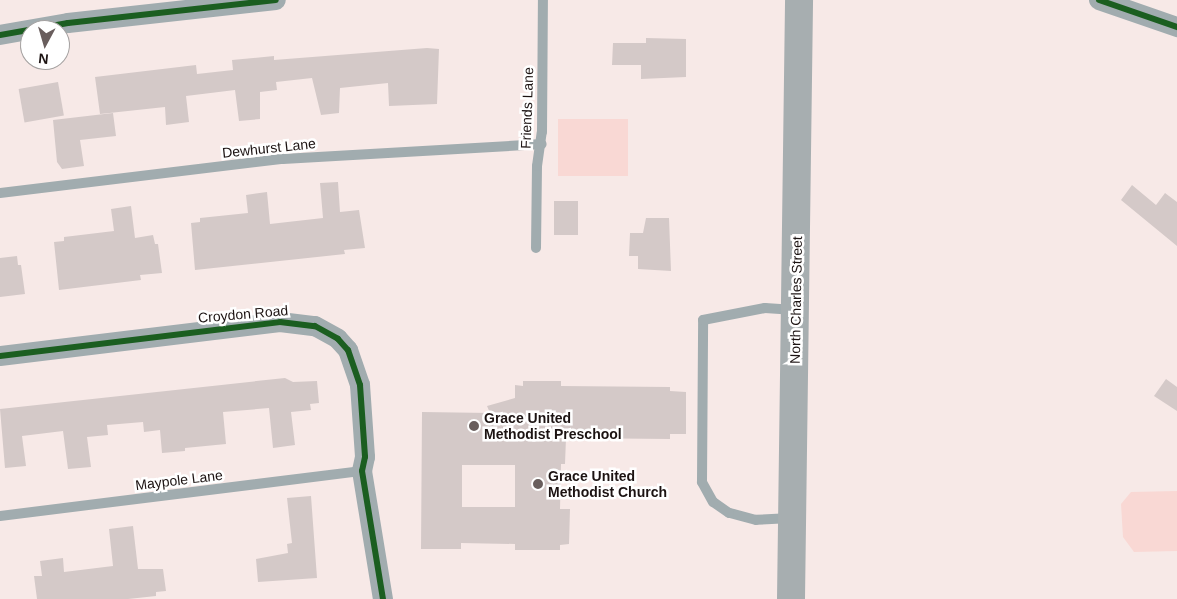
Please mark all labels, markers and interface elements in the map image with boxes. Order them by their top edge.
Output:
north arrow [20,20,70,70]
text: N [38,50,49,67]
street label: Friends Lane [517,67,537,149]
street label: Dewhurst Lane [221,135,317,161]
street label: North Charles Street [786,236,806,364]
street label: Croydon Road [197,302,289,326]
place label: Grace United Methodist Preschool [484,410,622,442]
marker: Grace United Methodist Preschool [468,420,480,432]
street label: Maypole Lane [134,466,224,494]
place label: Grace United Methodist Church [548,468,667,501]
marker: Grace United Methodist Church [532,478,544,490]

